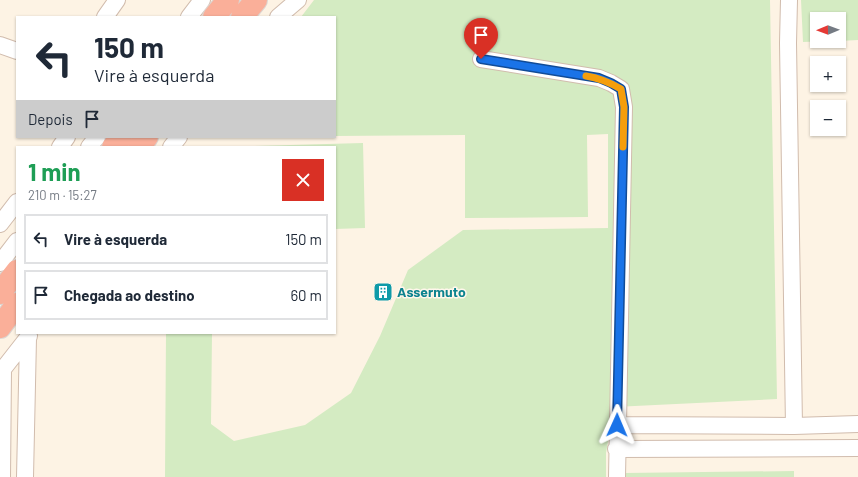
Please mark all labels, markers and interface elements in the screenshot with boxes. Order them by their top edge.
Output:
north arrow [810,12,846,48]
map controls [810,12,846,136]
pin [464,18,498,59]
icon: arrive [470,24,492,46]
text: 150 m [94,30,164,64]
icon: left [28,32,80,84]
button: + [810,56,846,92]
text: Vire à esquerda [94,64,214,86]
button: − [810,100,846,136]
icon: arrive [81,108,103,130]
text: Depois [28,110,73,128]
text: 1 min [28,157,81,186]
button: close [282,159,324,201]
text: 210 m · 15:27 [28,187,97,203]
icon: left [30,228,52,250]
text: Vire à esquerda [64,230,167,248]
text: 150 m [285,230,322,248]
building icon: Assermuto [372,281,394,303]
place label: Assermuto [397,283,466,300]
icon: arrive [30,284,52,306]
text: Chegada ao destino [64,286,195,304]
text: 60 m [290,286,322,304]
position arrow [596,404,638,446]

